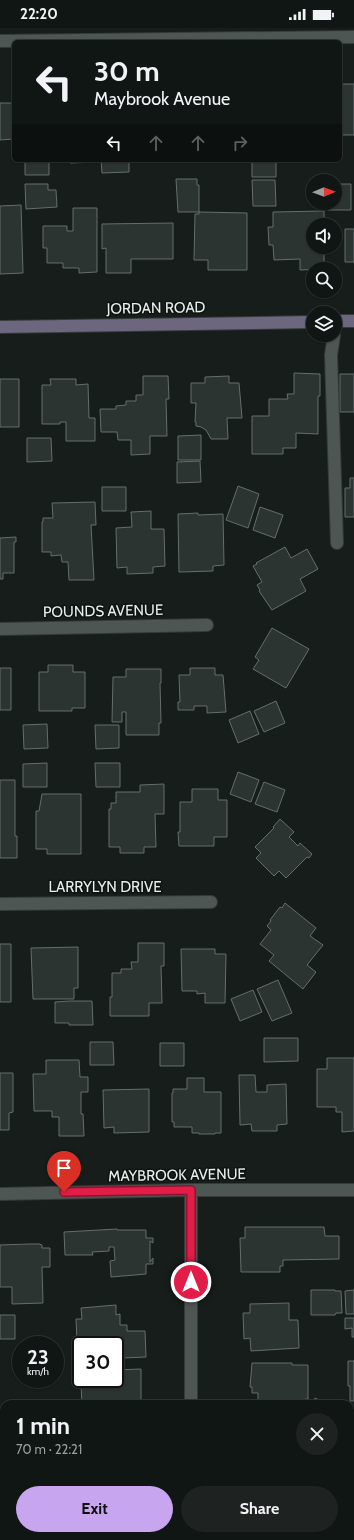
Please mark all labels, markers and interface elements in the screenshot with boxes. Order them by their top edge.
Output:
text: 22:20 [20,5,58,23]
text: 30 m [94,54,160,88]
icon: left [28,56,80,108]
text: Maybrook Avenue [94,88,230,110]
icon: left [103,132,125,154]
icon: ahead [145,132,167,154]
icon: ahead [187,132,209,154]
icon: right [229,132,251,154]
north arrow [306,174,342,210]
map controls [306,174,342,342]
button: sound [306,218,342,254]
button: search [306,262,342,298]
street label: JORDAN ROAD [105,298,206,318]
button: layers [306,306,342,342]
street label: POUNDS AVENUE [43,601,163,621]
street label: LARRYLYN DRIVE [49,878,161,896]
pin [47,1151,81,1192]
icon: arrive [53,1157,75,1179]
street label: MAYBROOK AVENUE [108,1165,246,1185]
position arrow [170,1261,212,1303]
speed limit sign: 30 [72,1336,124,1388]
text: 23 [27,1345,49,1369]
text: km/h [27,1365,49,1378]
text: 1 min [16,1411,70,1440]
button: close [296,1413,338,1455]
text: 70 m · 22:21 [16,1441,82,1457]
button: Exit [16,1486,173,1532]
button: Share [181,1486,338,1532]

